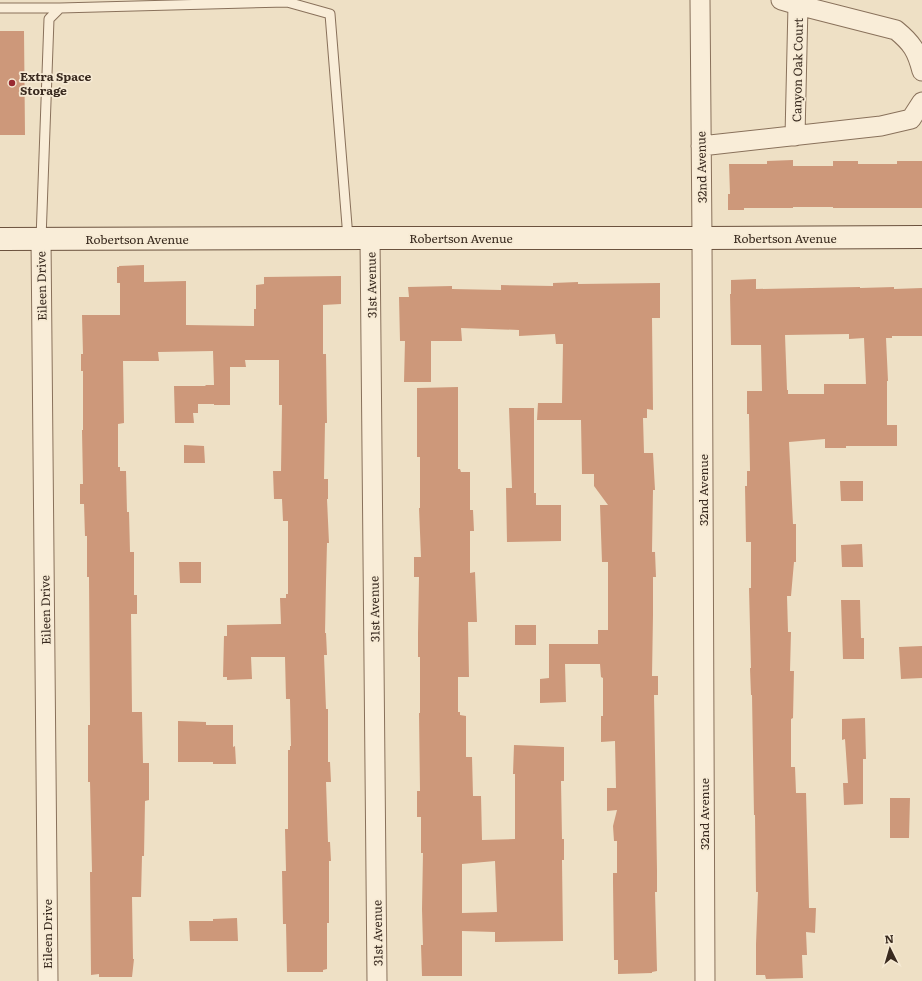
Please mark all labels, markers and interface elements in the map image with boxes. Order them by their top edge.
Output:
street label: Canyon Oak Court [787,17,807,122]
place label: Extra Space Storage [20,67,92,99]
marker: Extra Space Storage [7,78,17,88]
street label: 32nd Avenue [691,131,711,203]
street label: Robertson Avenue [409,229,513,247]
street label: Robertson Avenue [733,229,837,247]
street label: Robertson Avenue [85,230,189,248]
street label: Eileen Drive [31,251,51,321]
street label: 31st Avenue [361,252,381,318]
street label: 32nd Avenue [694,454,712,526]
street label: Eileen Drive [35,575,55,645]
street label: 31st Avenue [364,576,384,642]
street label: 32nd Avenue [695,778,713,850]
street label: Eileen Drive [38,899,56,969]
street label: 31st Avenue [367,900,387,966]
north arrow [870,929,910,969]
text: N [884,930,894,946]

